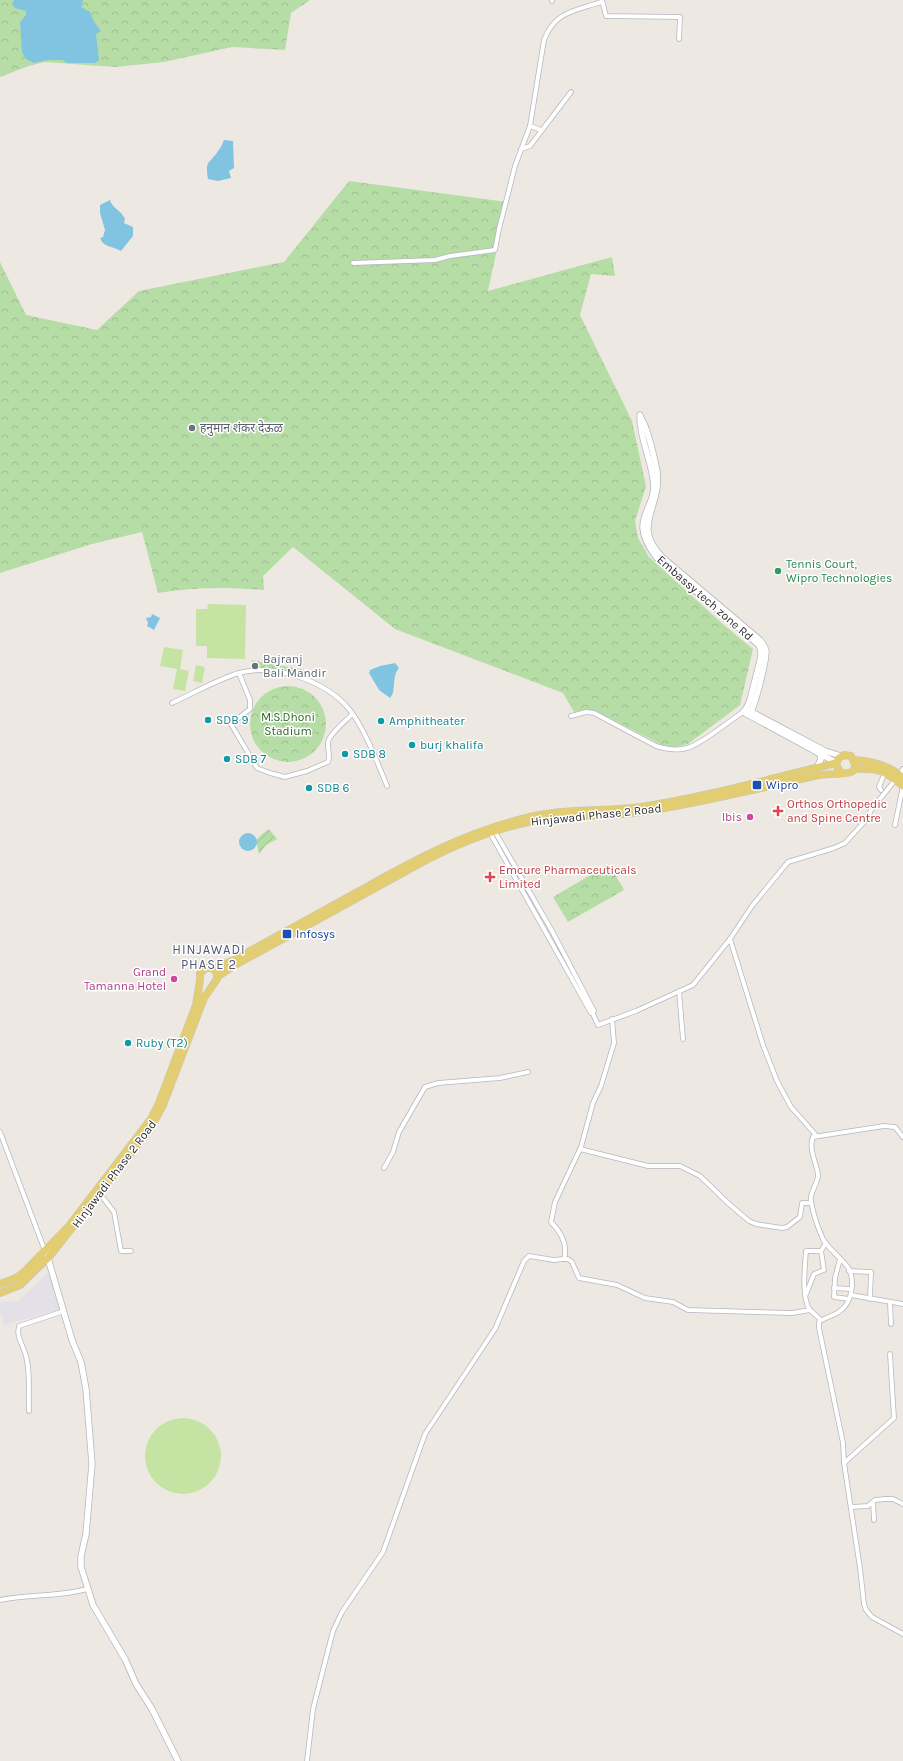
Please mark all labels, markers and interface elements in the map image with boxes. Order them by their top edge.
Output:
place label: हनुमान शंकर देऊळ [200,420,284,436]
marker: हनुमान शंकर देऊळ [187,423,197,433]
street label: Embassy tech zone Rd [654,553,756,643]
place label: Tennis Court, Wipro Technologies [786,557,892,585]
marker: Tennis Court, Wipro Technologies [773,566,783,576]
place label: Bajranj Bali Mandir [263,652,327,680]
marker: Bajranj Bali Mandir [250,661,260,671]
park label: M.S.Dhoni Stadium [261,710,315,738]
place label: SDB 9 [216,713,248,727]
place label: Amphitheater [389,714,465,728]
marker: SDB 9 [203,715,213,725]
marker: Amphitheater [376,716,386,726]
place label: burj khalifa [420,738,484,752]
marker: burj khalifa [407,740,417,750]
place label: SDB 8 [353,747,386,761]
marker: SDB 8 [340,749,350,759]
place label: SDB 7 [235,752,266,766]
marker: SDB 7 [222,754,232,764]
place label: Wipro [766,778,798,792]
marker: Wipro [751,779,763,791]
place label: SDB 6 [317,781,349,795]
marker: SDB 6 [304,783,314,793]
place label: Orthos Orthopedic and Spine Centre [787,797,887,825]
street label: Hinjawadi Phase 2 Road [530,801,662,829]
marker: Orthos Orthopedic and Spine Centre [772,805,784,817]
place label: Ibis [722,810,742,824]
marker: Ibis [745,812,755,822]
place label: Emcure Pharmaceuticals Limited [499,863,637,891]
marker: Emcure Pharmaceuticals Limited [484,871,496,883]
place label: Infosys [296,927,335,941]
marker: Infosys [281,928,293,940]
district label: HINJAWADI PHASE 2 [172,942,246,972]
place label: Grand Tamanna Hotel [84,965,166,993]
marker: Grand Tamanna Hotel [169,974,179,984]
place label: Ruby (T2) [136,1036,188,1050]
marker: Ruby (T2) [123,1038,133,1048]
street label: Hinjawadi Phase 2 Road [69,1117,159,1231]

